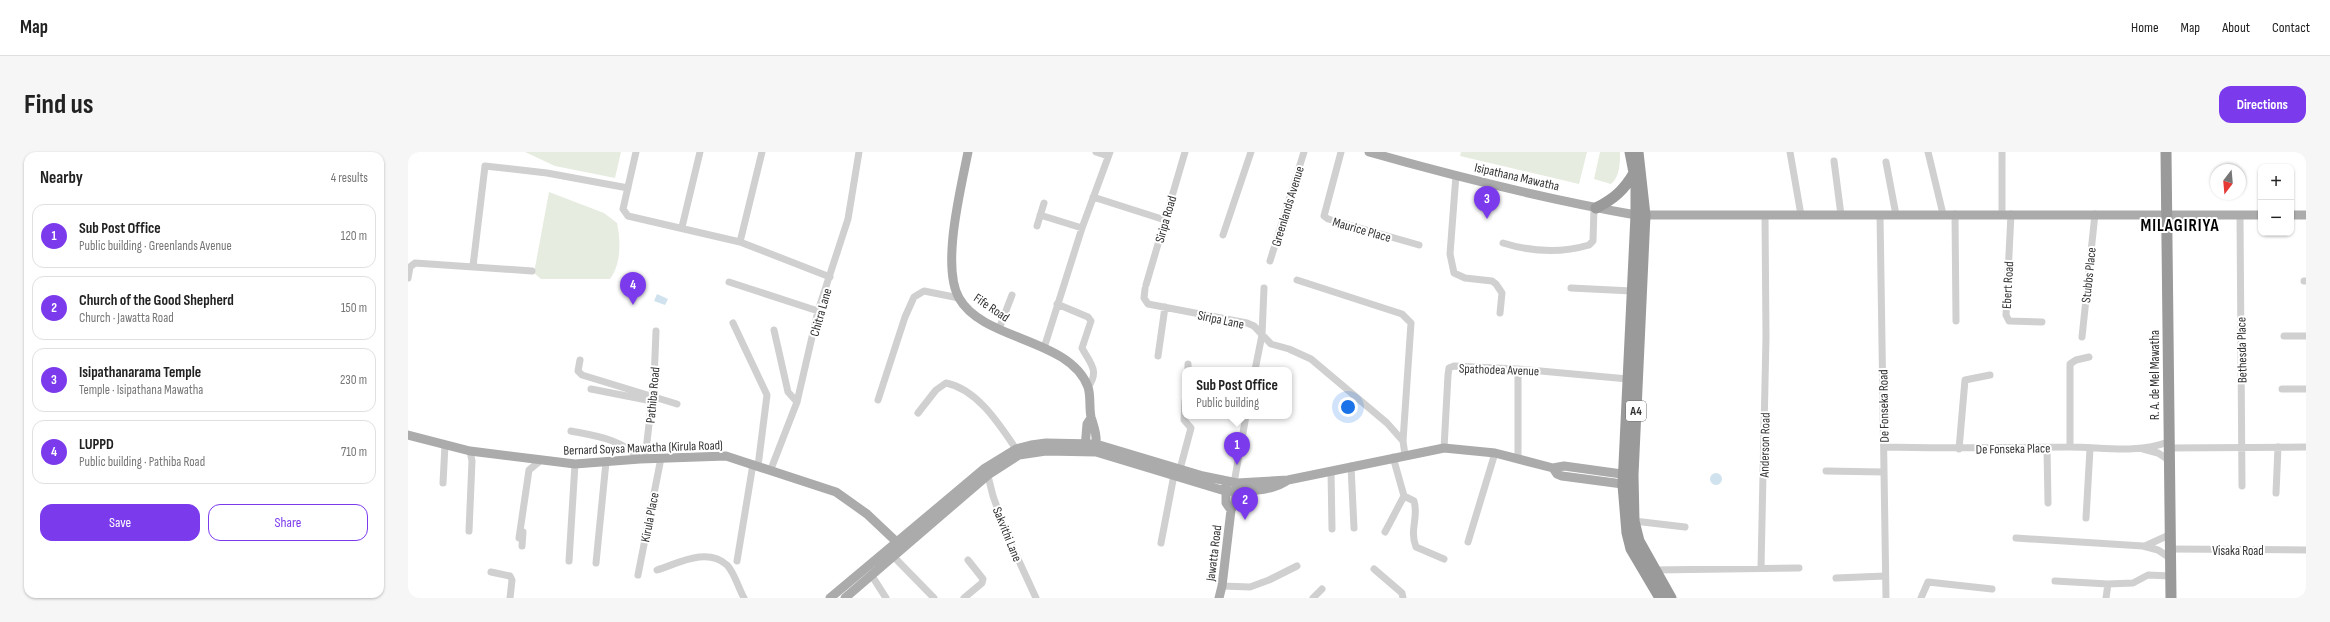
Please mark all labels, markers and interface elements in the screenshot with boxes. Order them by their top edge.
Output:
text: Map [20,16,48,39]
text: Home [2131,19,2159,36]
text: Map [2181,19,2200,36]
text: About [2222,19,2250,36]
text: Contact [2272,19,2310,36]
button: Directions [2219,86,2306,123]
text: Find us [24,88,93,121]
street label: Isipathana Mawatha [1473,159,1561,195]
street label: Greenlands Avenue [1268,164,1308,248]
north arrow [2210,164,2246,200]
map controls [2258,164,2294,236]
button: + [2258,164,2294,200]
text: Nearby [40,168,83,188]
text: 4 results [331,170,368,186]
pin: 3 [1474,186,1500,219]
street label: Siripa Road [1152,194,1180,245]
button: − [2258,200,2294,236]
street label: Maurice Place [1331,214,1393,246]
district label: MILAGIRIYA [2140,216,2220,236]
text: Sub Post Office [79,219,161,238]
text: 1 [51,228,57,244]
text: 120 m [341,228,367,244]
text: Public building · Greenlands Avenue [79,238,232,254]
street label: Stubbs Place [2078,247,2100,304]
street label: Ebert Road [1999,261,2017,309]
pin: 4 [620,272,646,305]
street label: Chitra Lane [806,286,835,338]
street label: Fife Road [970,290,1012,326]
text: Church of the Good Shepherd [79,291,234,310]
text: 2 [51,300,57,316]
text: 150 m [341,300,367,316]
street label: Siripa Lane [1196,307,1246,333]
text: Church · Jawatta Road [79,310,174,326]
street label: Bethesda Place [2233,317,2251,383]
street label: R. A. de Mel Mawatha [2147,330,2163,420]
street label: Spathodea Avenue [1459,361,1539,379]
text: Isipathanarama Temple [79,363,201,382]
street label: Pathiba Road [643,366,663,424]
popup [1182,367,1292,419]
street label: De Fonseka Road [1875,369,1893,443]
text: 3 [51,372,57,388]
text: 230 m [340,372,367,388]
text: Sub Post Office [1196,376,1278,395]
text: Temple · Isipathana Mawatha [79,382,203,398]
text: Public building [1196,395,1259,411]
your location [1338,397,1358,417]
road number: A4 [1626,401,1646,421]
street label: Anderson Road [1756,412,1774,479]
pin: 1 [1224,432,1250,465]
text: LUPPD [79,435,114,454]
street label: Bernard Soysa Mawatha (Kirula Road) [563,437,723,459]
street label: De Fonseka Place [1976,440,2050,458]
text: 4 [51,444,57,460]
text: 710 m [341,444,367,460]
text: Public building · Pathiba Road [79,454,205,470]
pin: 2 [1232,487,1258,520]
street label: Kirula Place [637,491,663,543]
button: Save [40,504,200,541]
button: Share [208,504,368,541]
street label: Sakvithi Lane [989,505,1025,564]
street label: Jawatta Road [1202,524,1225,583]
street label: Visaka Road [2212,543,2264,559]

